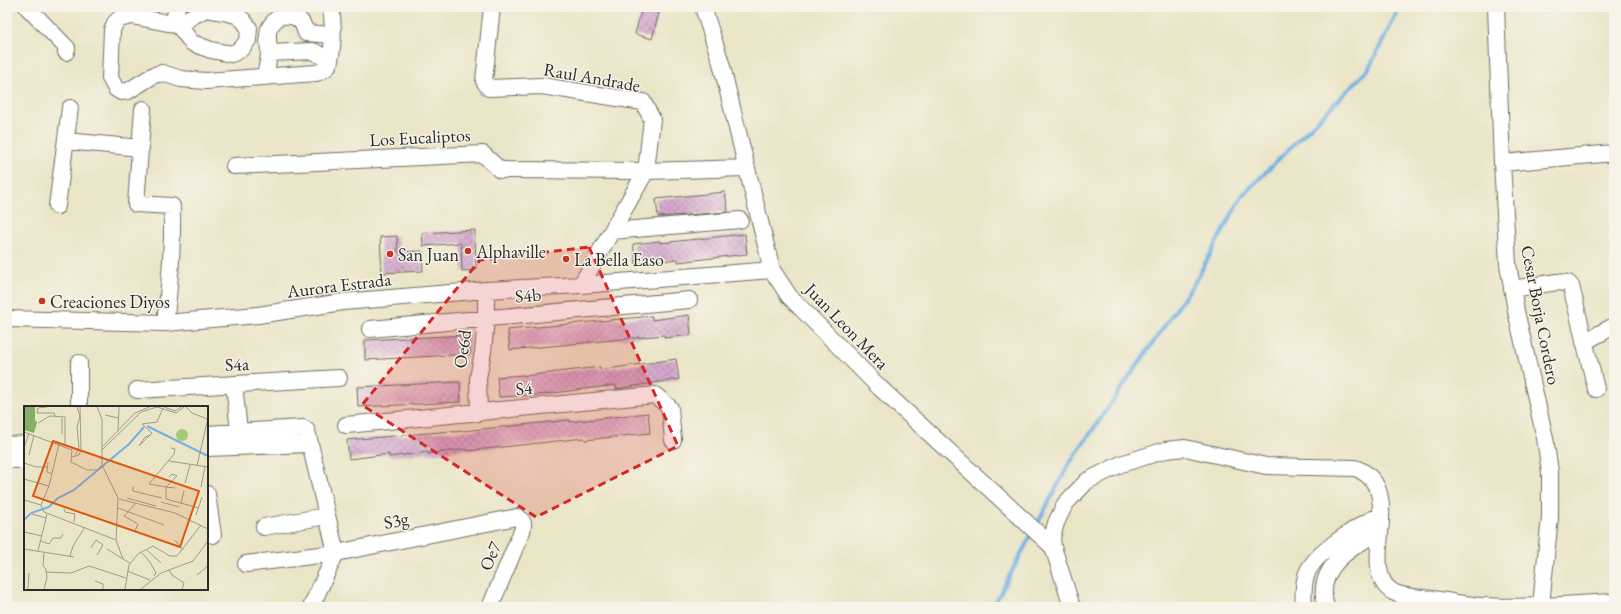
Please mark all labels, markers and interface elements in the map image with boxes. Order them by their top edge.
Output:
street label: Raul Andrade [542,57,642,97]
street label: Los Eucaliptos [369,123,471,151]
place label: Alphaville [475,240,546,263]
place label: San Juan [398,243,459,266]
street label: Cesar Borja Cordero [1516,243,1566,387]
marker: Alphaville [463,246,473,256]
place label: La Bella Easo [574,248,664,271]
marker: San Juan [385,249,395,259]
marker: La Bella Easo [561,254,571,264]
street label: Aurora Estrada [285,267,393,303]
street label: Juan Leon Mera [799,277,895,375]
street label: S4b [514,282,542,308]
place label: Creaciones Diyos [50,290,170,313]
marker: Creaciones Diyos [37,296,47,306]
street label: Oe6d [448,327,476,370]
street label: S4a [224,352,250,376]
street label: S4 [514,376,534,400]
inset map [24,406,208,590]
street label: S3g [381,506,411,534]
street label: Oe7 [474,538,506,574]

